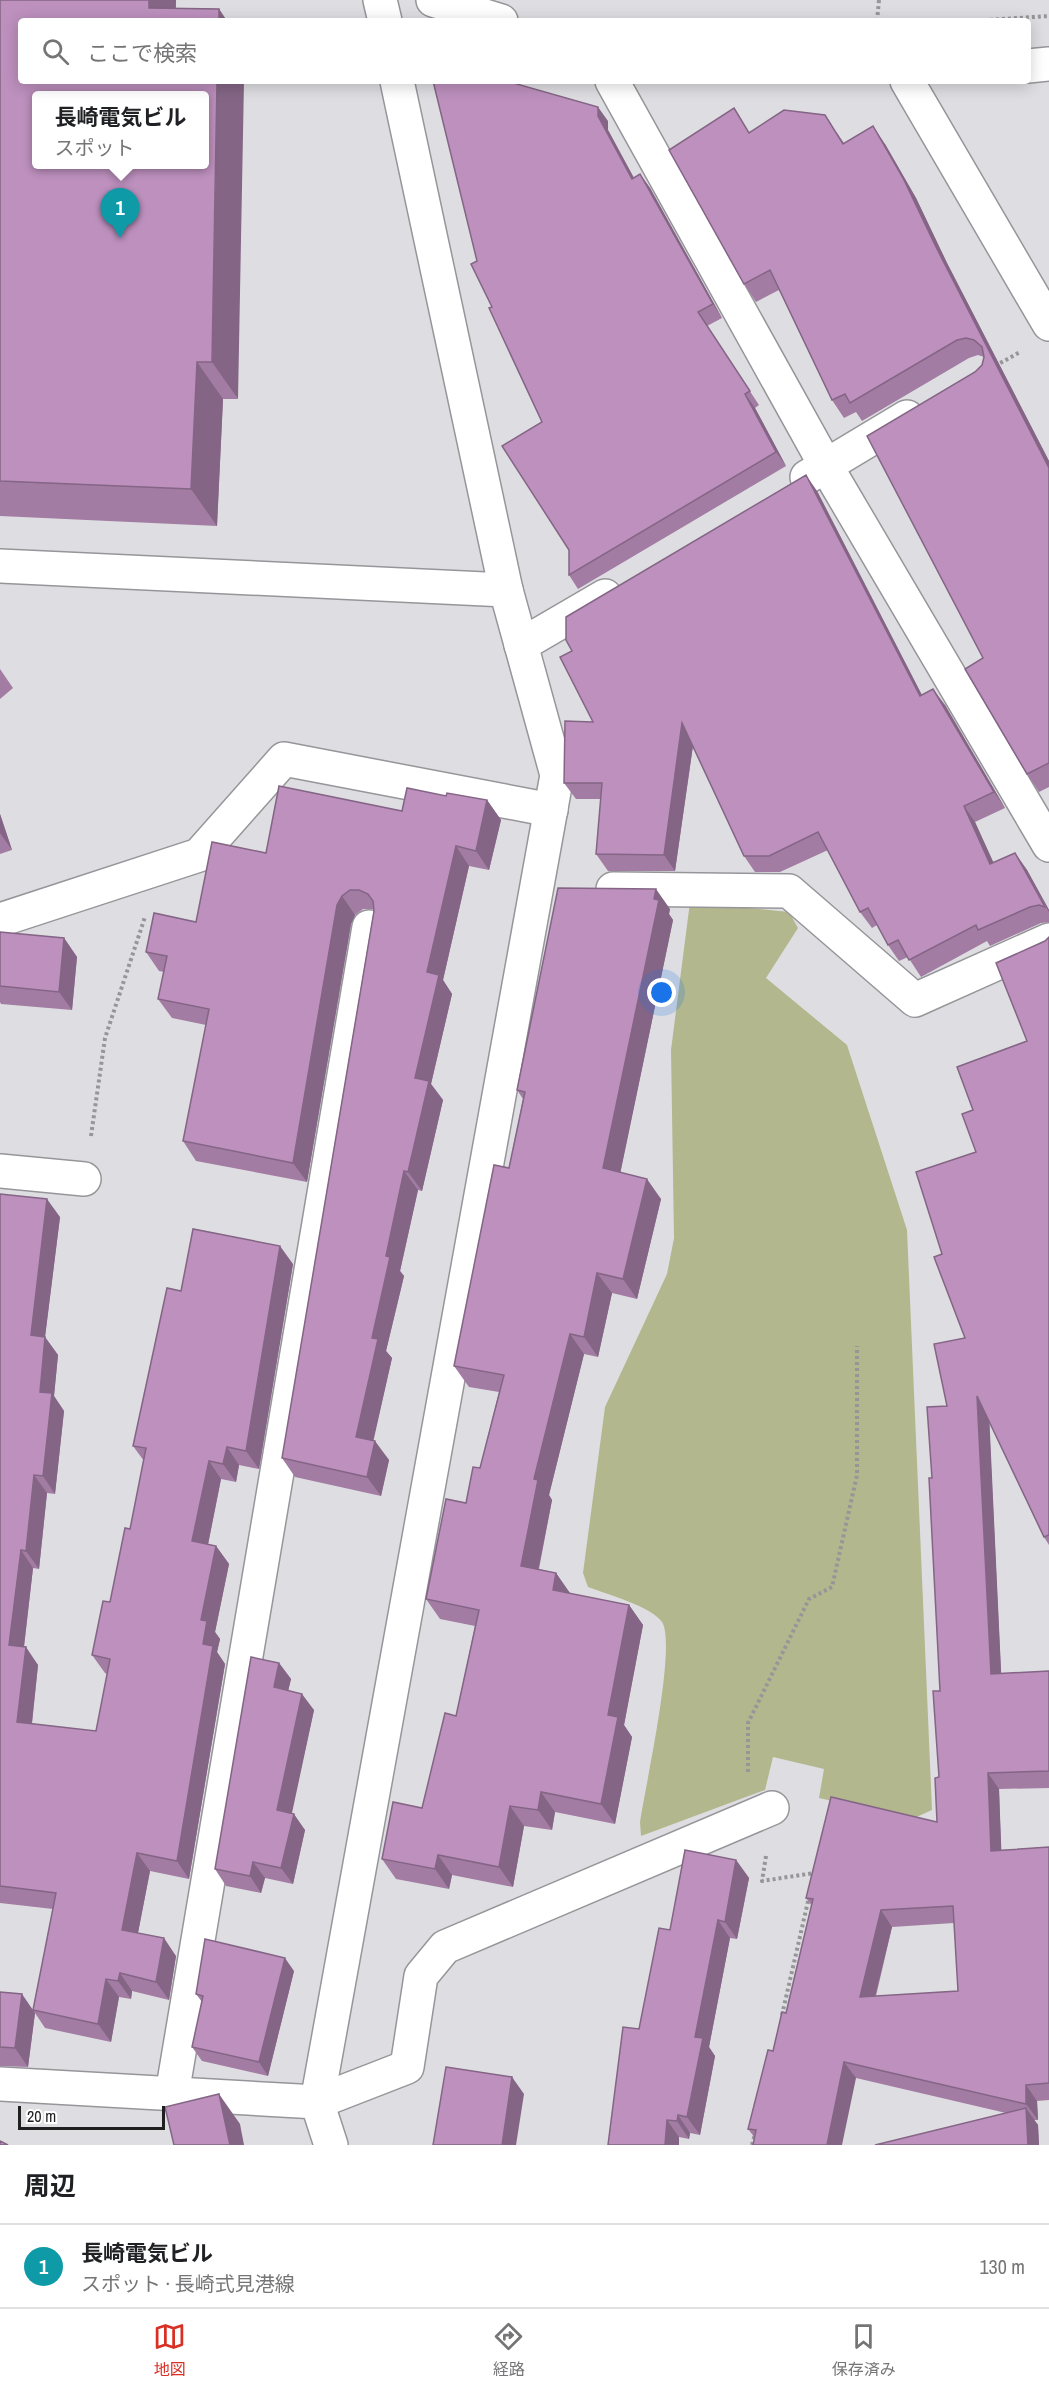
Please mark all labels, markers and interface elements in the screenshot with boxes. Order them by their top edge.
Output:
search box [18,18,1031,84]
icon: search [39,35,72,68]
text: ここで検索 [87,38,197,68]
popup [32,91,209,169]
text: 長崎電気ビル [54,102,187,132]
text: スポット [54,134,134,161]
pin: 1 [100,188,140,238]
your location [647,978,676,1007]
scale bar [18,2103,165,2130]
text: 20 m [27,2105,56,2127]
text: 周辺 [24,2168,76,2203]
text: 長崎電気ビル [81,2238,213,2268]
text: 1 [39,2253,48,2280]
text: 130 m [979,2253,1025,2280]
text: スポット · 長崎式見港線 [81,2270,295,2297]
tab: 地図 [153,2320,186,2380]
tab: 経路 [492,2320,525,2380]
tab: 保存済み [832,2320,896,2380]

